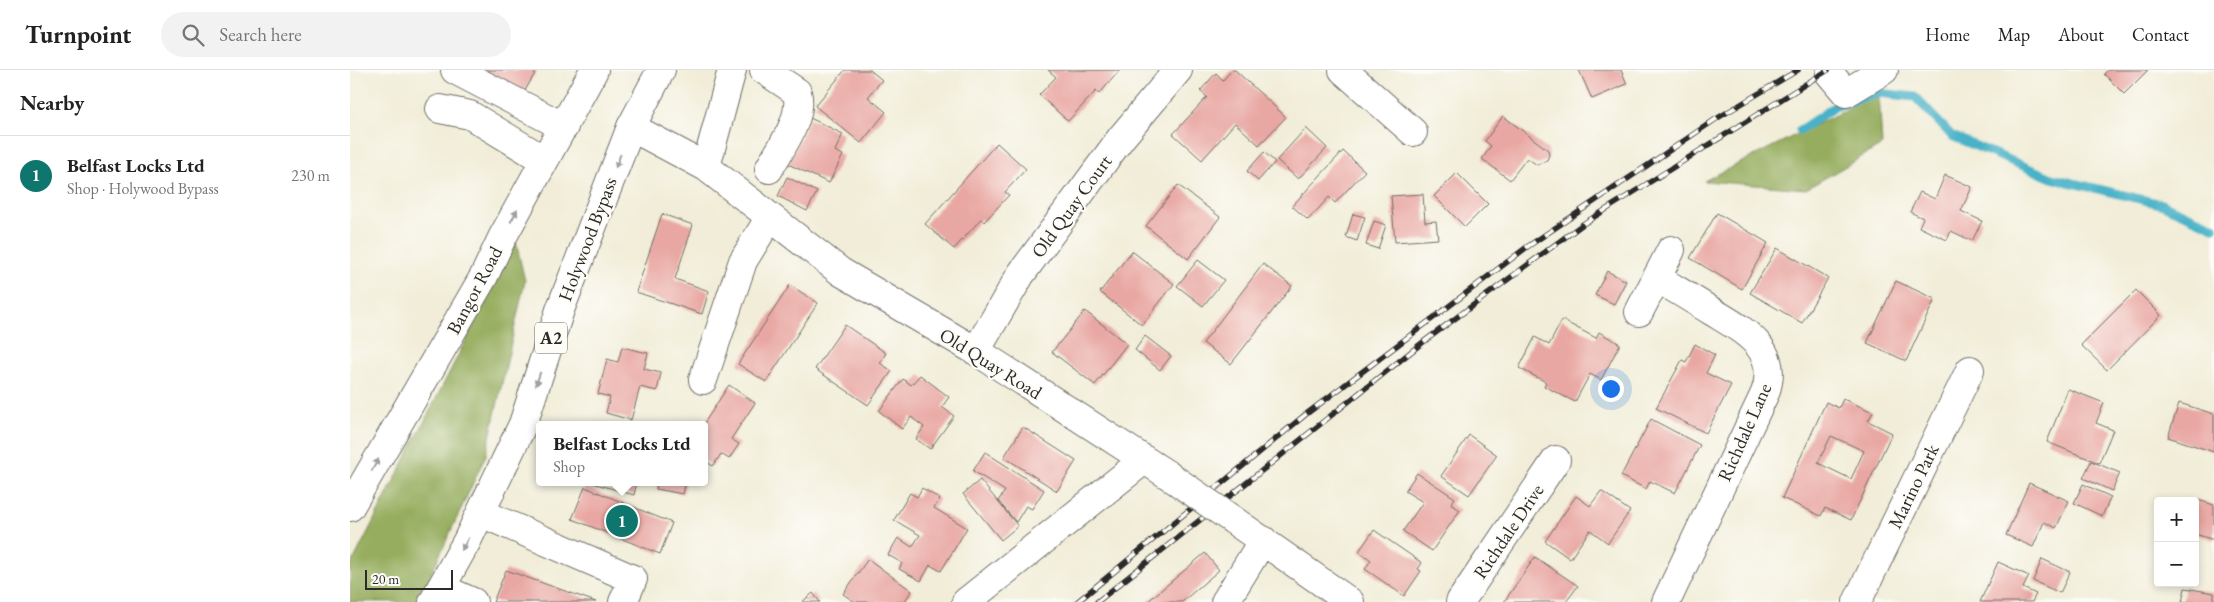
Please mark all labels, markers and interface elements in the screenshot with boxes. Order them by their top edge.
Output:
search box [161,12,511,57]
text: Turnpoint [25,19,131,50]
icon: search [179,21,207,49]
text: Search here [219,22,302,47]
text: Home [1925,23,1970,46]
text: Map [1998,23,2030,46]
text: About [2058,23,2104,46]
text: Contact [2132,23,2189,46]
text: Nearby [20,89,84,116]
street label: Old Quay Court [1026,150,1117,263]
text: Belfast Locks Ltd [67,153,205,178]
one-way arrow [614,154,622,169]
text: 1 [32,165,40,186]
text: 230 m [291,165,330,186]
street label: Holywood Bypass [552,174,623,305]
text: Shop · Holywood Bypass [67,178,219,199]
one-way arrow [510,209,518,223]
street label: Bangor Road [441,241,508,339]
road number: A2 [535,322,567,354]
street label: Old Quay Road [935,322,1047,405]
one-way arrow [533,372,541,387]
your location [1598,376,1624,402]
street label: Richdale Lane [1712,379,1777,485]
popup [536,421,708,486]
text: Belfast Locks Ltd [553,431,691,456]
street label: Marino Park [1882,439,1945,533]
text: Shop [553,456,585,477]
one-way arrow [370,458,379,471]
street label: Richdale Drive [1467,479,1549,584]
map controls [2154,497,2199,587]
button: + [2154,497,2199,542]
pin: 1 [606,502,638,540]
one-way arrow [461,537,470,551]
button: − [2154,542,2199,587]
scale bar [365,567,452,590]
text: 20 m [372,570,399,588]

